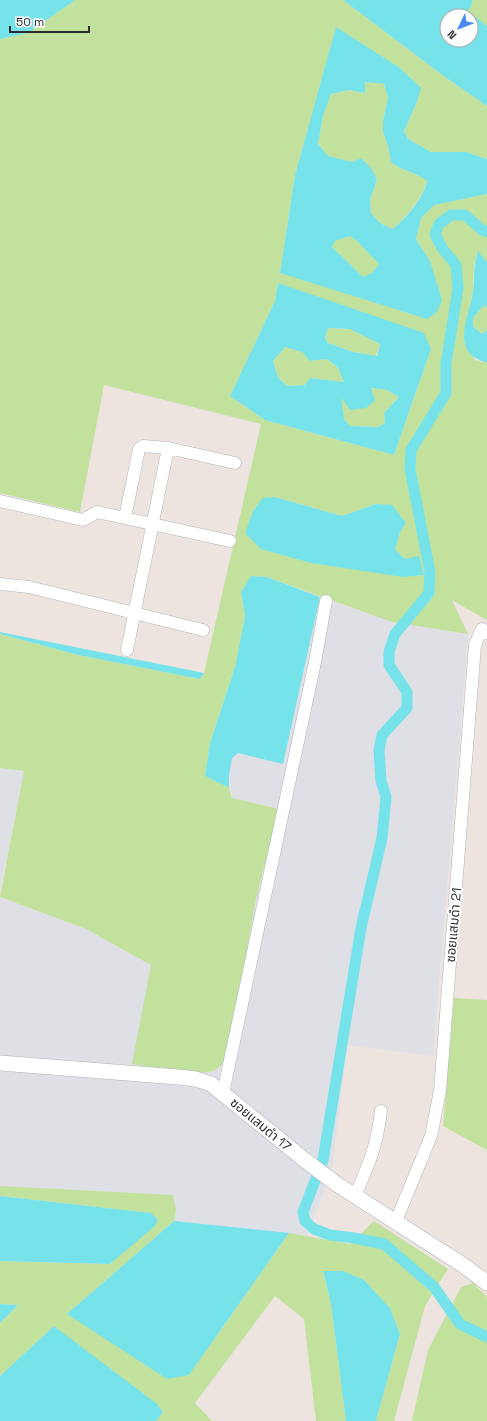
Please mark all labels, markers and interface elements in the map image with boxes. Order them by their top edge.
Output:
scale bar [10,8,89,34]
north arrow [439,8,479,48]
text: 50 m [16,14,44,30]
text: N [444,27,459,42]
street label: ซอยแสมดำ 21 [442,887,465,963]
street label: ซอยแสมดำ 17 [227,1094,295,1155]

